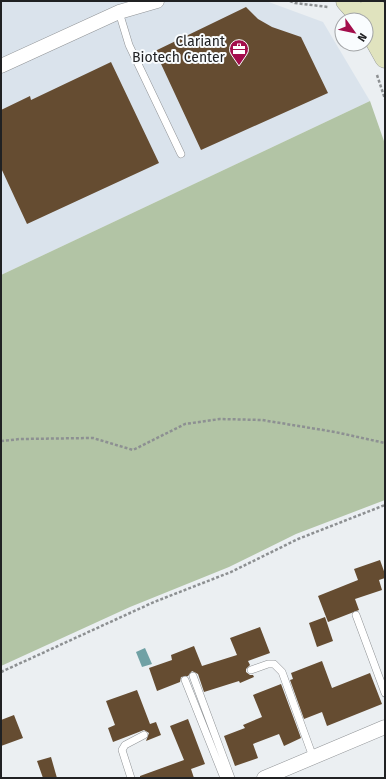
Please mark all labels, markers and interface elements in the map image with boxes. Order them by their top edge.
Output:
north arrow [334,12,374,52]
text: N [355,31,369,44]
place label: Clariant Biotech Center [132,33,226,66]
office icon: Clariant Biotech Center [228,38,250,66]

